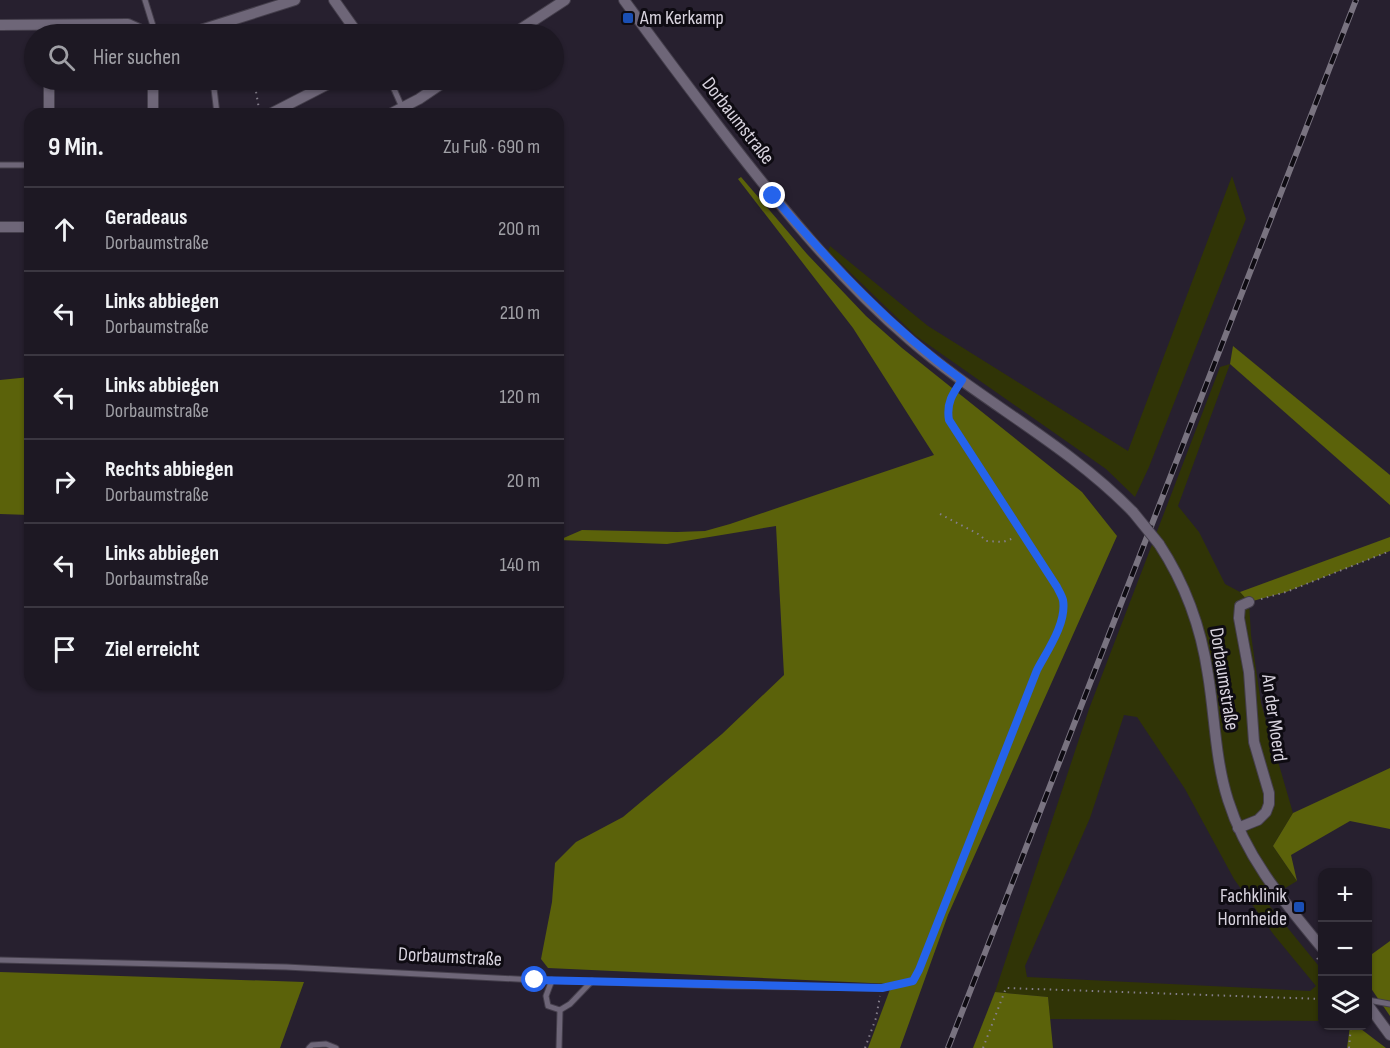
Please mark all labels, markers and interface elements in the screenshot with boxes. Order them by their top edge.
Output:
place label: Am Kerkamp [639,6,724,30]
marker: Am Kerkamp [621,11,635,25]
search box [24,24,564,90]
icon: search [45,41,78,74]
text: Hier suchen [93,44,181,71]
street label: Dorbaumstraße [697,73,779,169]
text: 9 Min. [48,132,104,163]
text: Zu Fuß · 690 m [443,135,540,159]
route end [759,182,785,208]
text: Geradeaus [105,204,188,231]
icon: ahead [48,213,81,246]
text: 200 m [498,217,540,241]
text: Dorbaumstraße [105,231,209,255]
text: Links abbiegen [105,288,219,315]
icon: left [48,297,81,330]
text: 210 m [500,301,540,325]
text: Dorbaumstraße [105,315,209,339]
text: Links abbiegen [105,372,219,399]
icon: left [48,381,81,414]
text: 120 m [500,385,540,409]
text: Dorbaumstraße [105,399,209,423]
text: Rechts abbiegen [105,456,234,483]
icon: right [48,465,81,498]
text: 20 m [507,469,540,493]
text: Dorbaumstraße [105,483,209,507]
text: Links abbiegen [105,540,219,567]
icon: left [48,549,81,582]
text: 140 m [500,553,540,577]
text: Dorbaumstraße [105,567,209,591]
street label: Dorbaumstraße [1204,626,1244,732]
icon: arrive [48,633,81,666]
text: Ziel erreicht [105,636,200,663]
street label: An der Moerd [1256,672,1292,763]
map controls [1318,868,1372,1030]
button: + [1318,868,1372,922]
place label: Fachklinik Hornheide [1218,884,1287,931]
marker: Fachklinik Hornheide [1292,900,1306,914]
button: − [1318,922,1372,976]
street label: Dorbaumstraße [397,942,503,972]
route start [521,966,547,992]
button: layers [1318,976,1372,1030]

